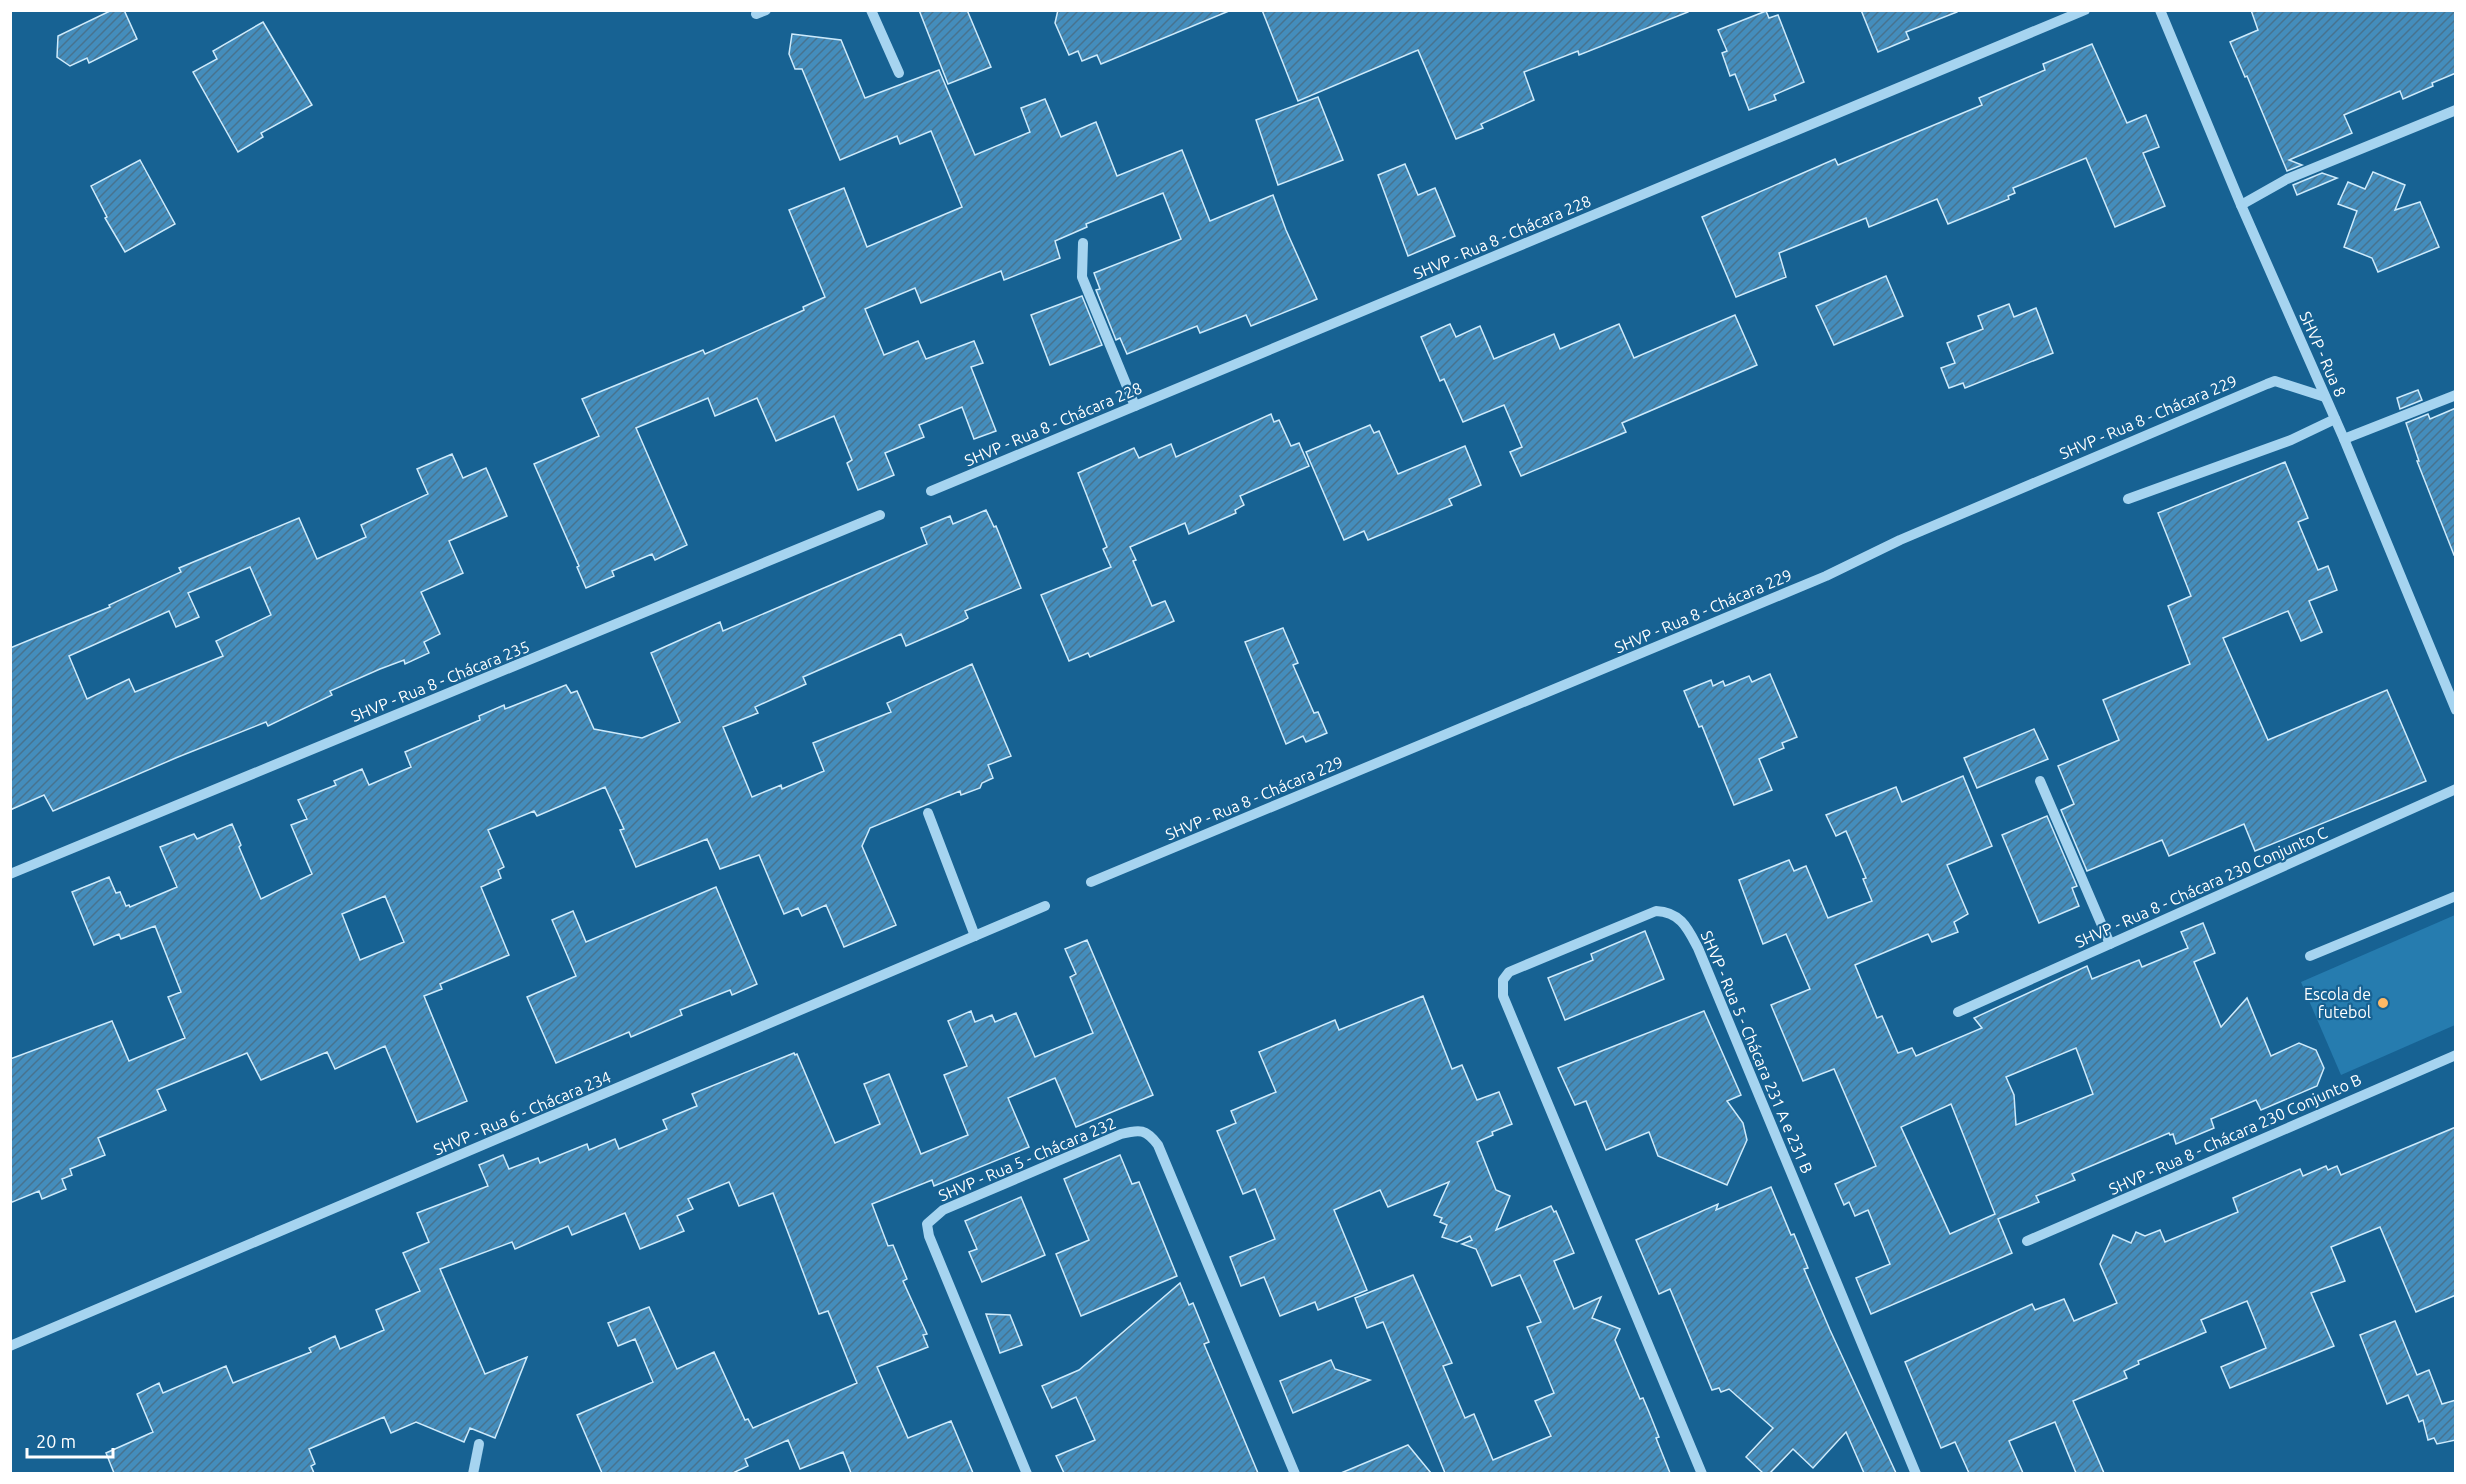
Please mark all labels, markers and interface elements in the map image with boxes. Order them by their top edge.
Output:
street label: SHVP - Rua 8 - Chácara 228 [1411,191,1593,283]
street label: SHVP - Rua 8 [2296,309,2350,399]
street label: SHVP - Rua 8 - Chácara 229 [2057,371,2239,463]
street label: SHVP - Rua 8 - Chácara 228 [962,378,1144,470]
street label: SHVP - Rua 8 - Chácara 229 [1612,565,1794,657]
street label: SHVP - Rua 8 - Chácara 235 [348,637,532,725]
street label: SHVP - Rua 8 - Chácara 229 [1163,752,1345,844]
street label: SHVP - Rua 8 - Chácara 230 Conjunto C [2072,823,2330,951]
street label: SHVP - Rua 5 - Chácara 231 A e 231 B [1698,928,1816,1176]
place label: Escola de futebol [2304,985,2371,1021]
marker: Escola de futebol [2376,996,2390,1010]
street label: SHVP - Rua 6 - Chácara 234 [431,1067,613,1159]
street label: SHVP - Rua 8 - Chácara 230 Conjunto B [2106,1070,2364,1198]
street label: SHVP - Rua 5 - Chácara 232 [936,1113,1118,1205]
scale bar [27,1421,112,1459]
text: 20 m [36,1431,76,1451]

